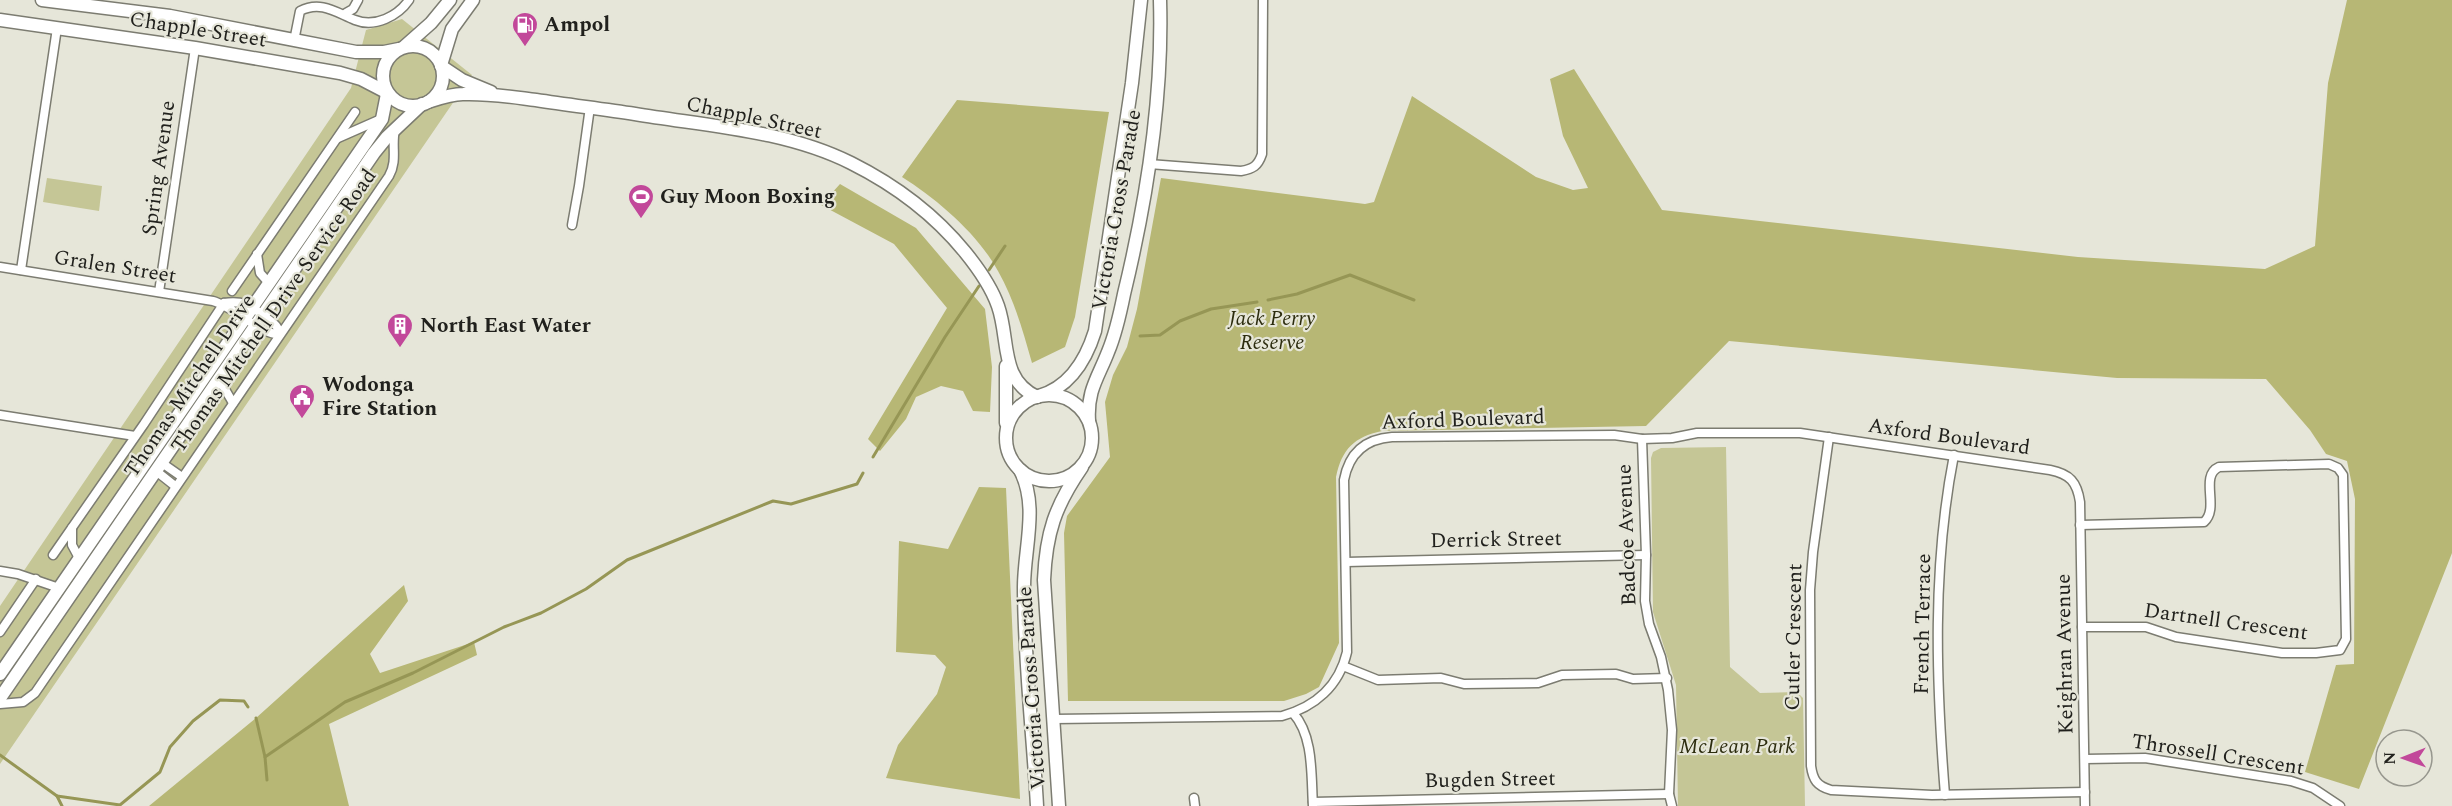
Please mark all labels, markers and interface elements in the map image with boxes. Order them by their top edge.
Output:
street label: Chapple Street [127,3,269,57]
place label: Ampol [544,9,610,41]
fuel station icon: Ampol [510,10,540,48]
street label: Chapple Street [683,88,825,148]
street label: Spring Avenue [134,98,184,238]
street label: Victoria Cross Parade [1084,107,1150,313]
street label: Thomas Mitchell Drive Service Road [166,164,382,458]
place label: Guy Moon Boxing [660,181,835,213]
sports icon: Guy Moon Boxing [626,182,656,220]
street label: Gralen Street [51,242,179,292]
street label: Thomas Mitchell Drive [119,289,261,483]
park label: Jack Perry Reserve [1227,303,1316,359]
place label: North East Water [420,310,591,342]
building icon: North East Water [385,311,415,349]
place label: Wodonga Fire Station [322,369,437,425]
public building icon: Wodonga Fire Station [287,382,317,420]
street label: Axford Boulevard [1381,401,1545,439]
street label: Axford Boulevard [1866,410,2032,464]
street label: Badcoe Avenue [1609,463,1645,607]
street label: Derrick Street [1430,523,1562,557]
street label: French Terrace [1906,553,1940,695]
street label: Cutler Crescent [1777,563,1811,711]
street label: Keighran Avenue [2048,573,2082,735]
street label: Victoria Cross Parade [1009,585,1055,791]
street label: Dartnell Crescent [2142,595,2310,649]
street label: Throssell Crescent [2129,726,2307,784]
north arrow [2374,728,2434,788]
park label: McLean Park [1679,731,1795,763]
text: N [2378,752,2402,765]
street label: Bugden Street [1424,763,1556,797]

